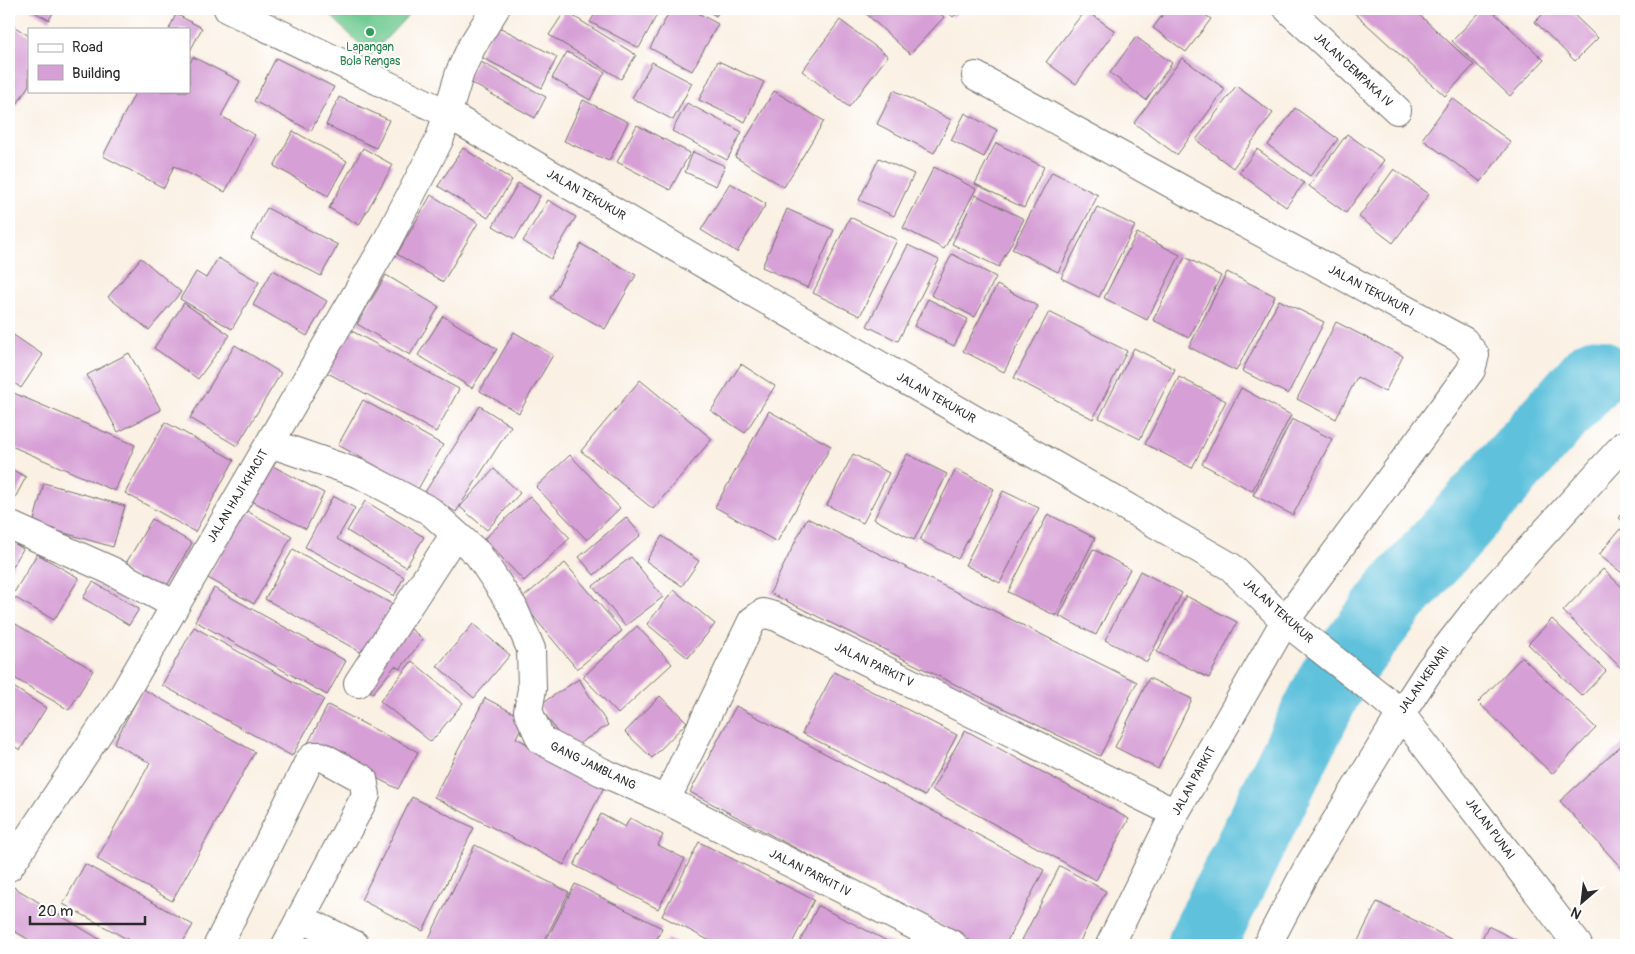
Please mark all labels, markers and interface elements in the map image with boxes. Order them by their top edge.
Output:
marker: Lapangan Bola Rengas [364,26,376,38]
legend [28,28,190,92]
street label: JALAN CEMPAKA IV [1310,30,1396,110]
text: Road [72,38,103,57]
place label: Lapangan Bola Rengas [340,40,401,69]
text: Building [72,64,120,83]
street label: JALAN TEKUKUR [544,166,628,224]
street label: JALAN TEKUKUR I [1326,262,1416,320]
street label: JALAN TEKUKUR [894,369,978,427]
street label: JALAN HAJI KHACIT [204,446,272,545]
street label: JALAN TEKUKUR [1240,576,1316,646]
street label: JALAN PARKIT V [832,639,916,691]
street label: JALAN KENARI [1395,643,1453,717]
street label: GANG JAMBLANG [547,739,639,793]
street label: JALAN PARKIT [1169,744,1219,818]
street label: JALAN PUNAI [1462,795,1518,863]
street label: JALAN PARKIT IV [767,846,853,900]
north arrow [1558,876,1608,926]
scale bar [30,894,145,926]
text: 20 m [38,902,73,921]
text: N [1568,903,1584,923]

